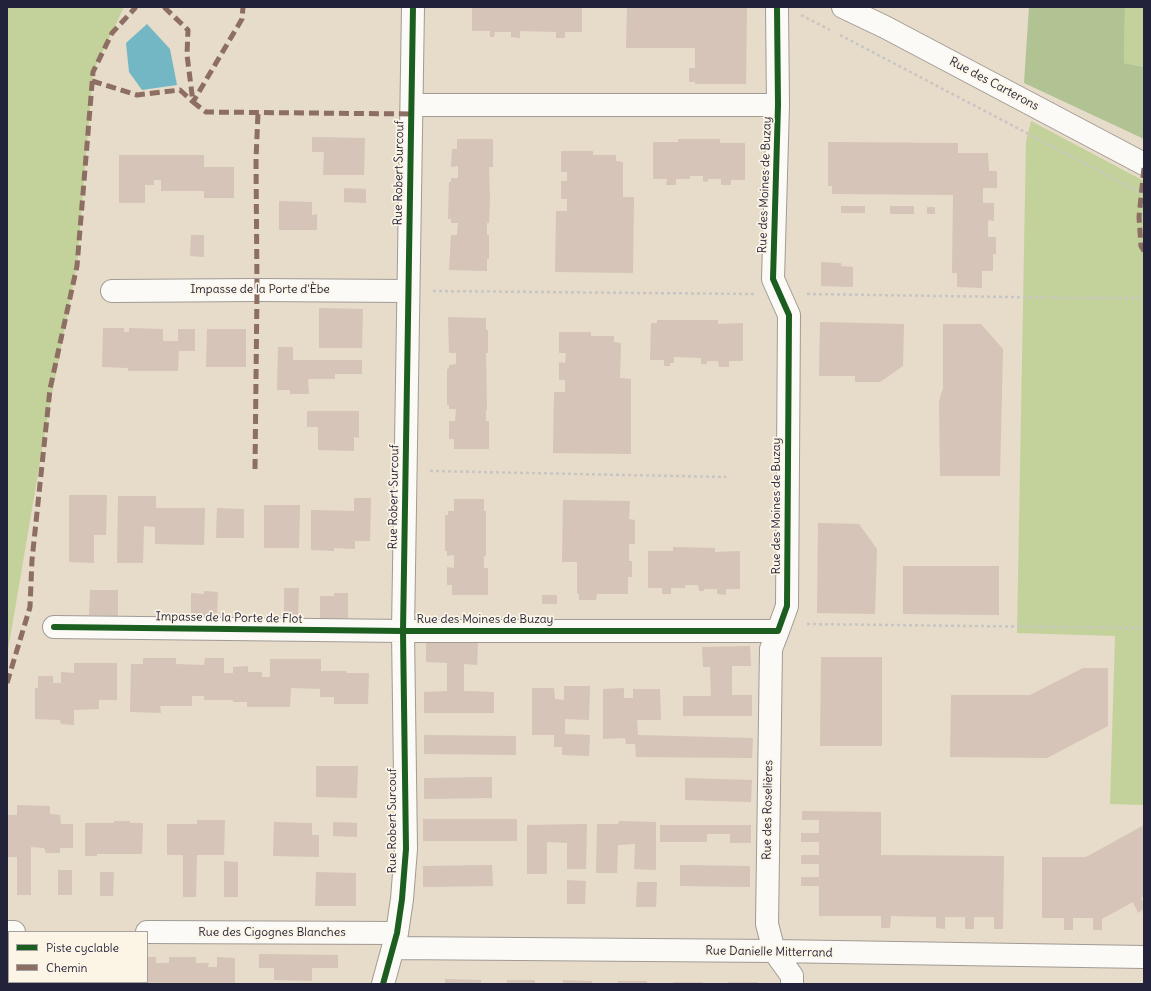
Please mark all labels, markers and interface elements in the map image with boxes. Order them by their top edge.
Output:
street label: Rue des Carterons [947,54,1041,114]
street label: Rue des Moines de Buzay [755,116,775,254]
street label: Rue Robert Surcouf [391,120,407,226]
street label: Impasse de la Porte d'Èbe [190,283,330,297]
street label: Rue des Moines de Buzay [770,438,784,574]
street label: Rue Robert Surcouf [386,444,402,550]
street label: Impasse de la Porte de Flot [156,610,302,626]
street label: Rue des Moines de Buzay [417,613,553,627]
street label: Rue des Roselières [760,760,776,860]
street label: Rue Robert Surcouf [386,768,400,874]
street label: Rue des Cigognes Blanches [198,926,346,940]
legend [8,931,148,983]
text: Piste cyclable [46,940,119,955]
street label: Rue Danielle Mitterrand [705,944,833,960]
text: Chemin [46,960,87,975]

